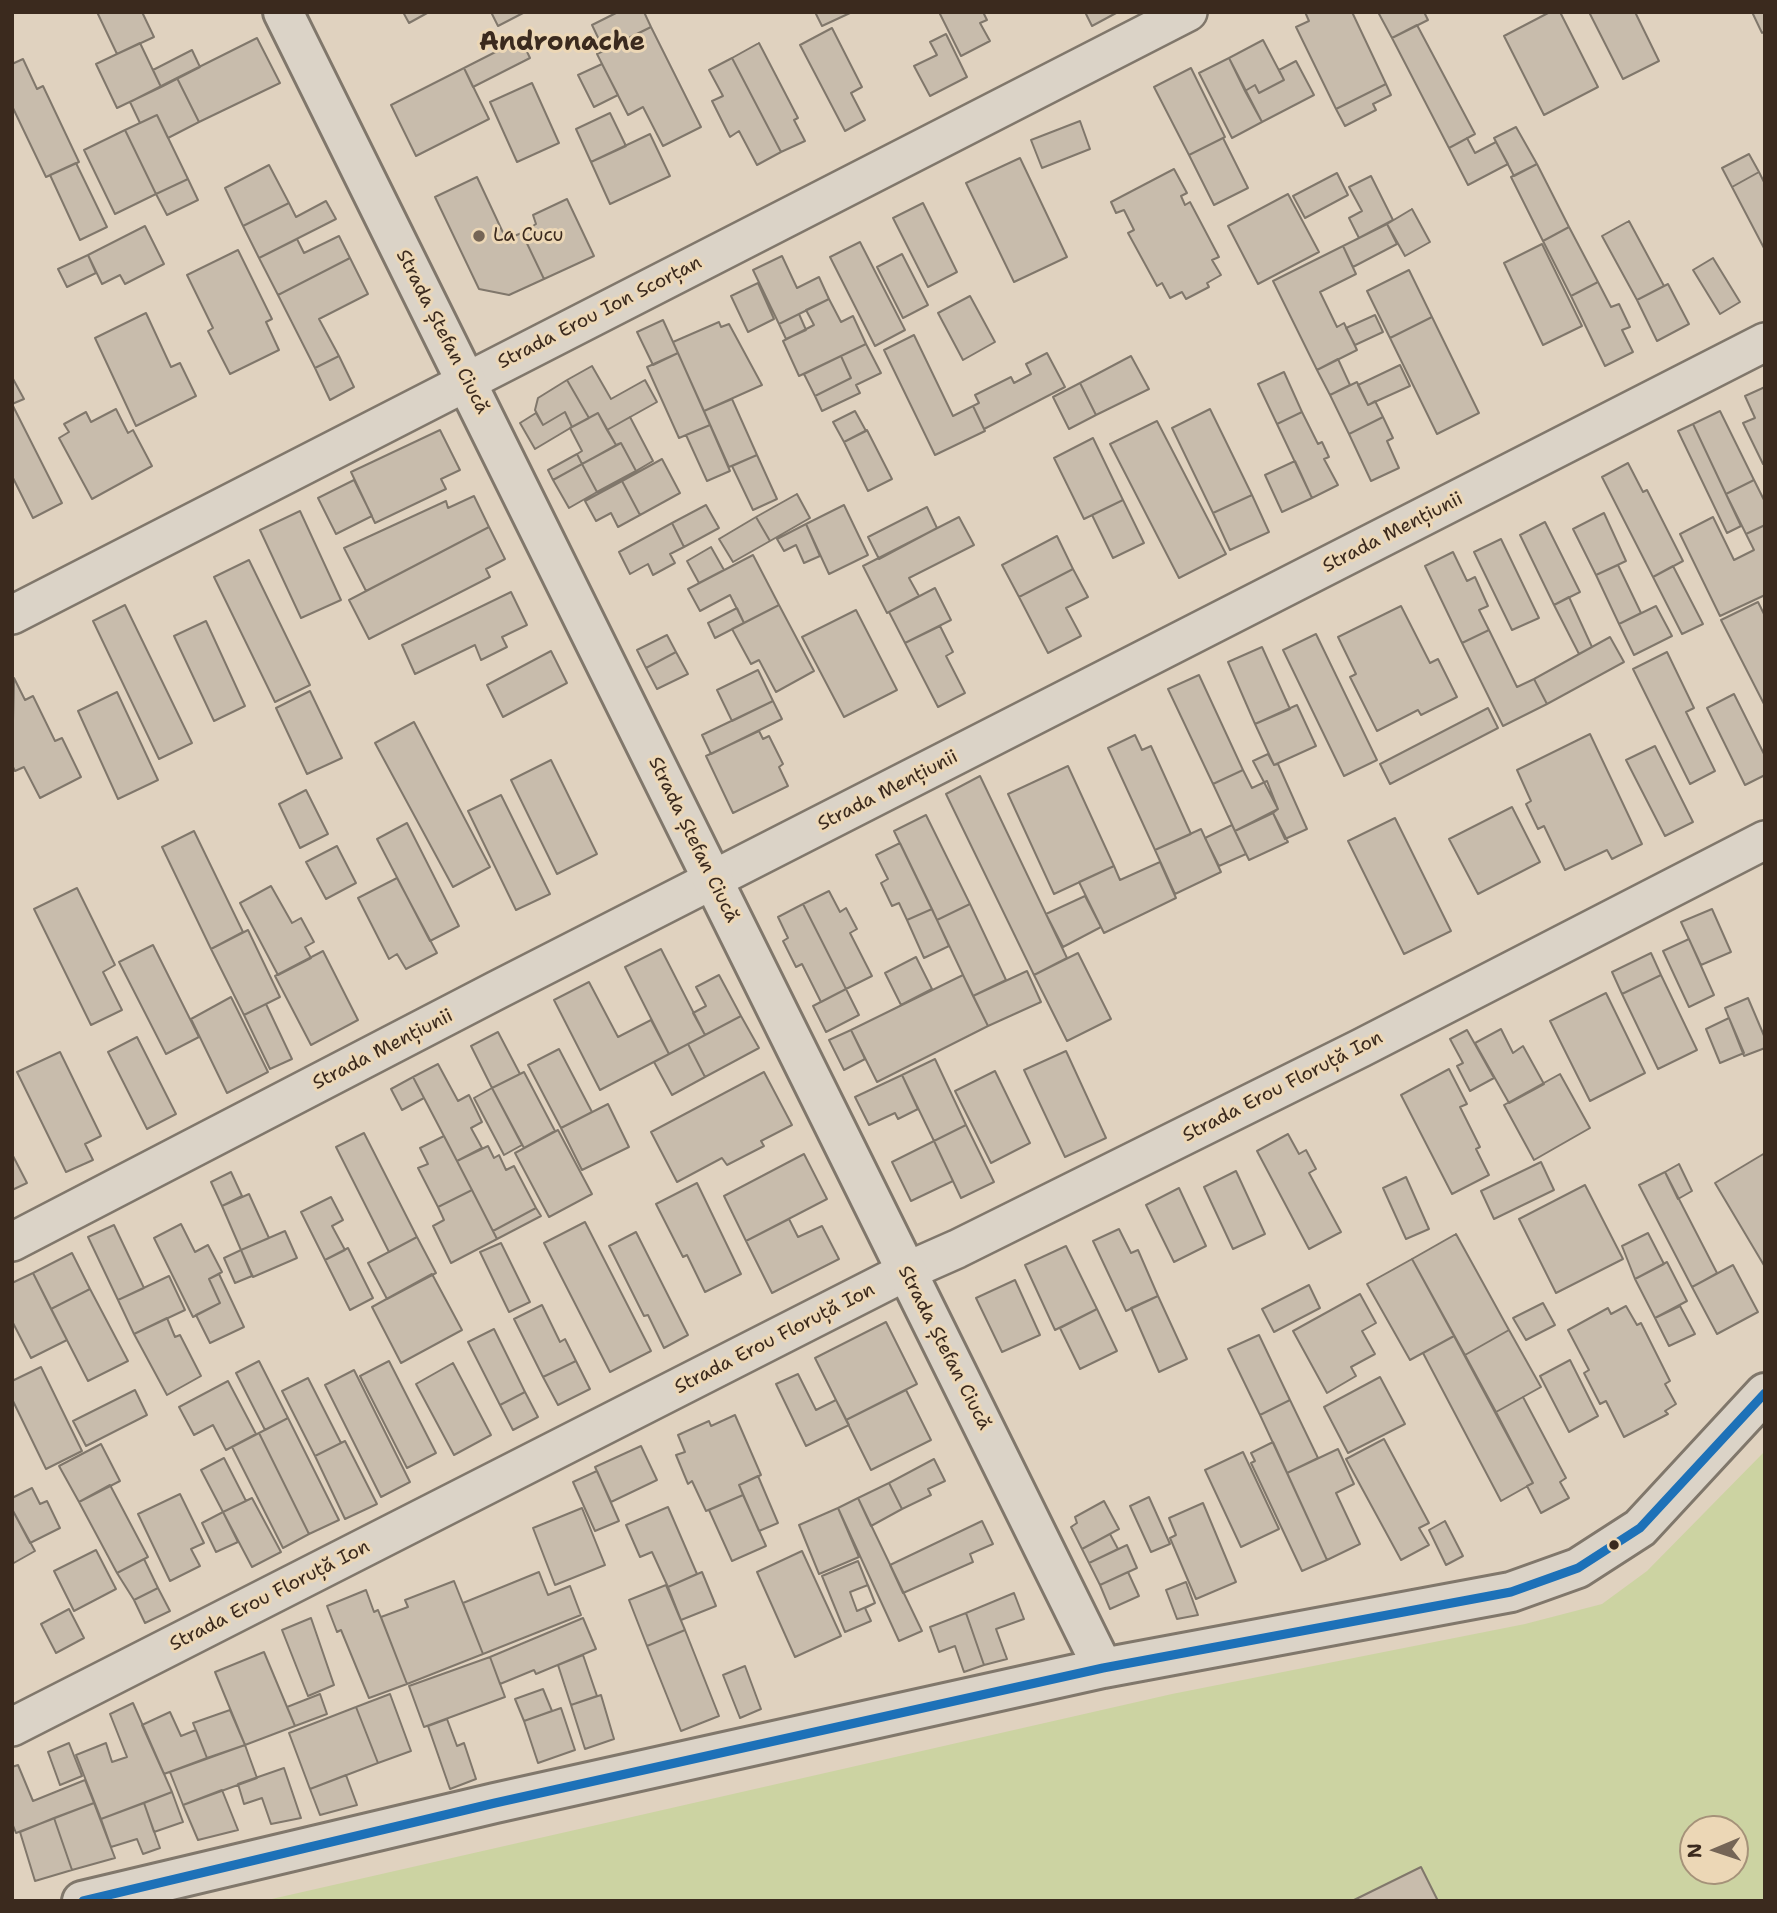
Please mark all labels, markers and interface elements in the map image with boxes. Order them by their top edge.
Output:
district label: Andronache [479,27,645,59]
place label: La Cucu [493,225,563,247]
marker: La Cucu [471,228,487,244]
street label: Strada Ștefan Ciucă [391,246,493,418]
street label: Strada Erou Ion Scorțan [494,252,706,374]
street label: Strada Mențiunii [1319,488,1467,578]
street label: Strada Mențiunii [814,746,962,836]
street label: Strada Ștefan Ciucă [643,753,743,927]
street label: Strada Mențiunii [309,1005,457,1095]
street label: Strada Erou Floruță Ion [1179,1027,1387,1147]
street label: Strada Ștefan Ciucă [893,1262,995,1434]
street label: Strada Erou Floruță Ion [671,1279,879,1399]
street label: Strada Erou Floruță Ion [166,1536,374,1656]
unlabelled marker [1607,1538,1621,1552]
north arrow [1679,1815,1749,1885]
text: N [1682,1843,1707,1859]

